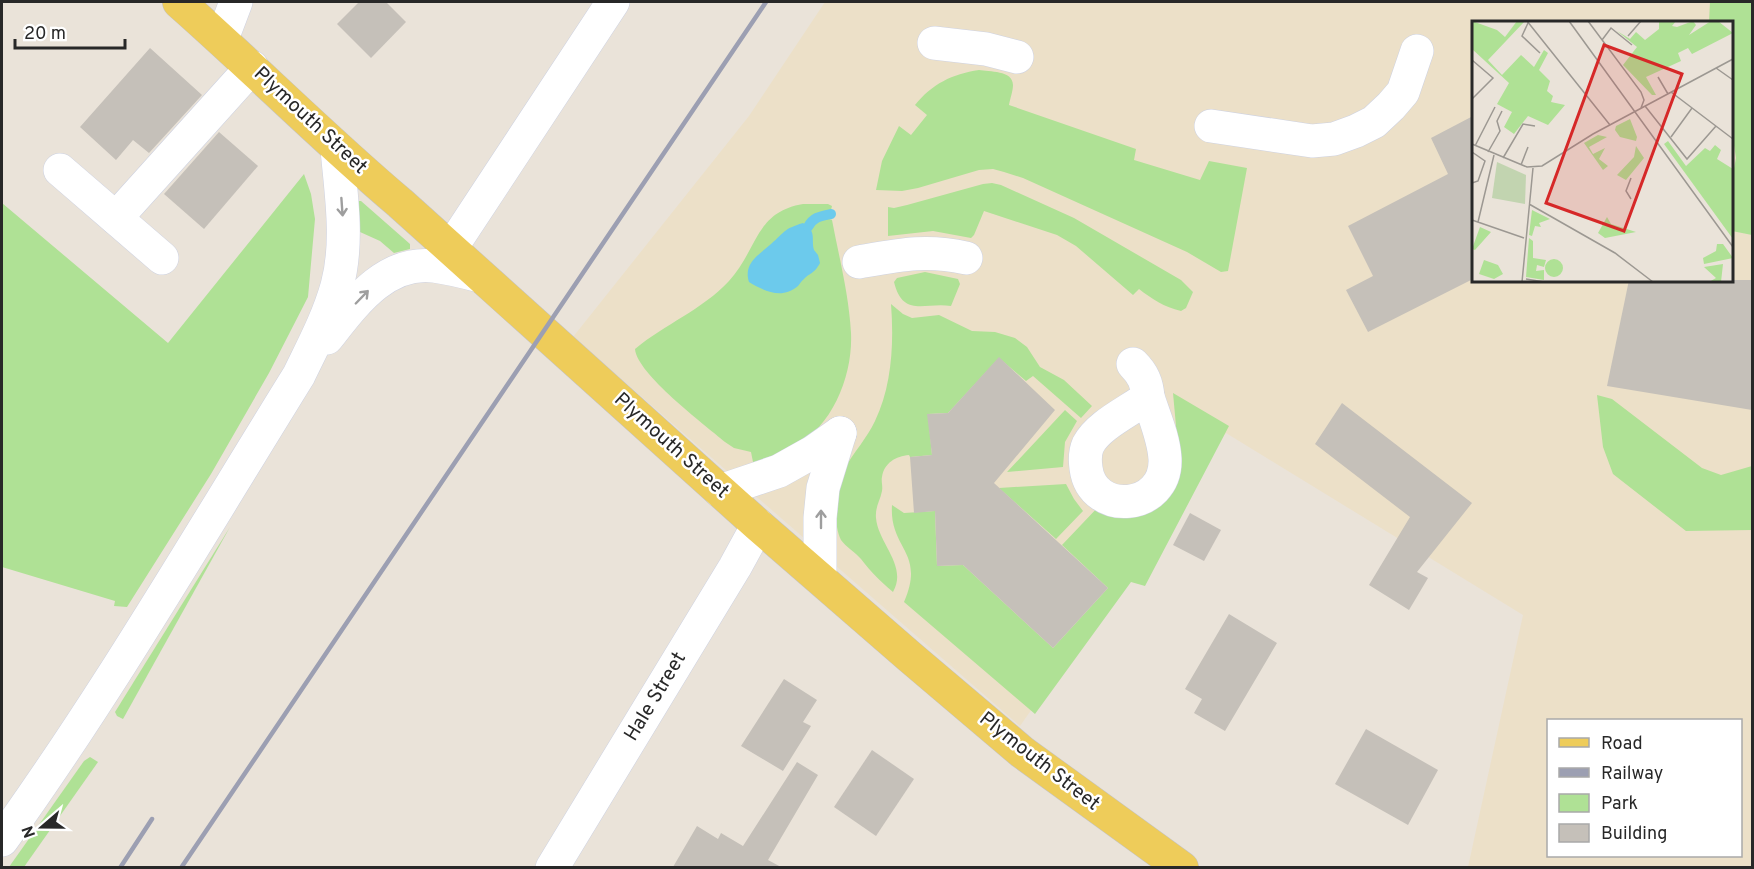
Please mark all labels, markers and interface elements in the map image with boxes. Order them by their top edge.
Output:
scale bar [15,12,124,50]
inset map [1472,21,1733,282]
text: 20 m [24,23,66,46]
street label: Plymouth Street [248,62,372,180]
one-way arrow [337,196,348,216]
one-way arrow [355,290,369,305]
street label: Plymouth Street [608,387,734,505]
one-way arrow [815,509,827,529]
street label: Hale Street [619,648,693,746]
street label: Plymouth Street [973,707,1105,817]
legend [1547,719,1742,857]
text: Road [1601,733,1643,756]
text: Railway [1601,763,1663,786]
text: Park [1601,793,1638,816]
north arrow [12,797,72,857]
text: N [18,823,41,840]
text: Building [1601,823,1667,846]

